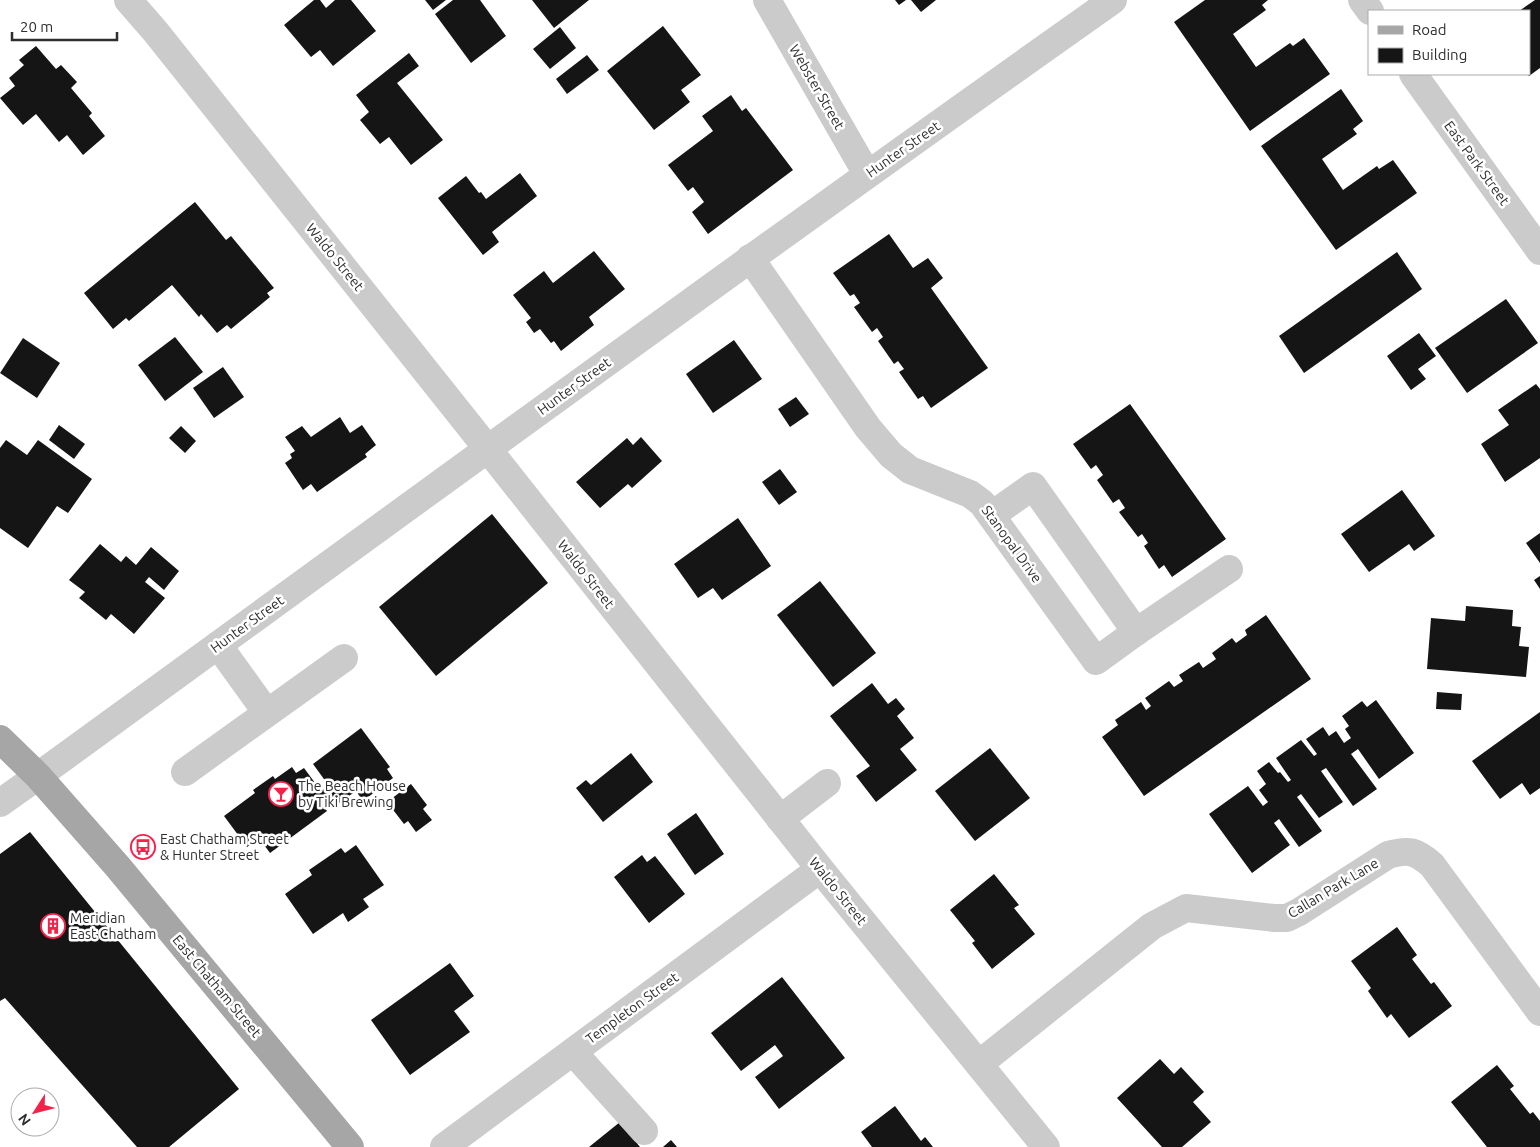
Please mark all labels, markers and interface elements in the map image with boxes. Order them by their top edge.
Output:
scale bar [12,10,118,42]
legend [1368,10,1530,75]
text: 20 m [20,18,53,35]
text: Road [1412,21,1447,38]
street label: Webster Street [786,42,848,133]
text: Building [1412,46,1467,63]
street label: Hunter Street [863,117,943,180]
street label: East Park Street [1441,118,1513,209]
street label: Waldo Street [303,220,367,294]
street label: Hunter Street [534,354,614,418]
street label: Stanopal Drive [979,502,1045,586]
street label: Waldo Street [554,537,618,612]
street label: Hunter Street [207,592,287,656]
place label: The Beach House by Tiki Brewing [298,778,406,810]
bar icon: The Beach House by Tiki Brewing [268,781,294,807]
place label: East Chatham Street & Hunter Street [160,831,289,863]
bus stop icon: East Chatham Street & Hunter Street [130,834,156,860]
street label: Waldo Street [806,854,870,928]
street label: Callan Park Lane [1285,855,1381,921]
place label: Meridian East Chatham [70,910,156,942]
building icon: Meridian East Chatham [40,913,66,939]
street label: East Chatham Street [170,932,265,1041]
street label: Templeton Street [583,969,682,1047]
north arrow [10,1087,60,1137]
text: N [15,1111,34,1129]

